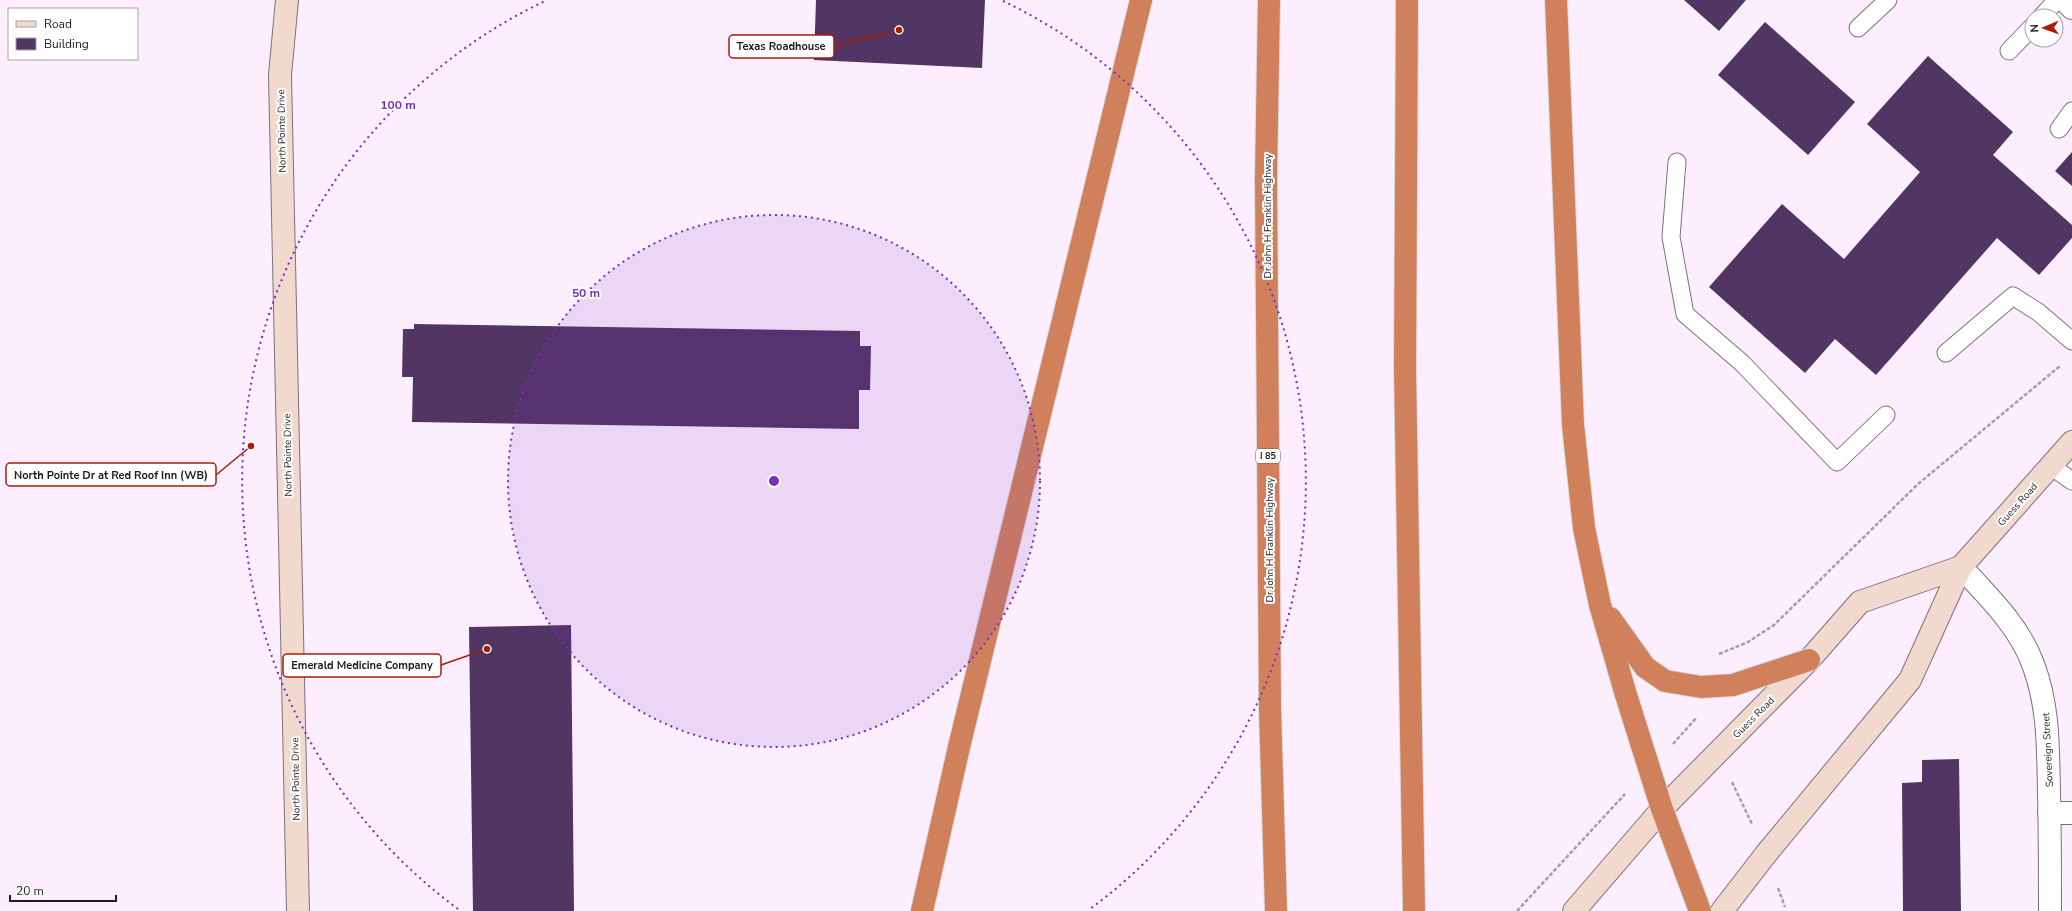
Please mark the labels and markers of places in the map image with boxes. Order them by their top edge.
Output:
callout: Texas Roadhouse [729,35,834,58]
callout: North Pointe Dr at Red Roof Inn (WB) [6,463,216,486]
centre of rings [767,474,781,488]
callout: Emerald Medicine Company [283,654,441,677]

